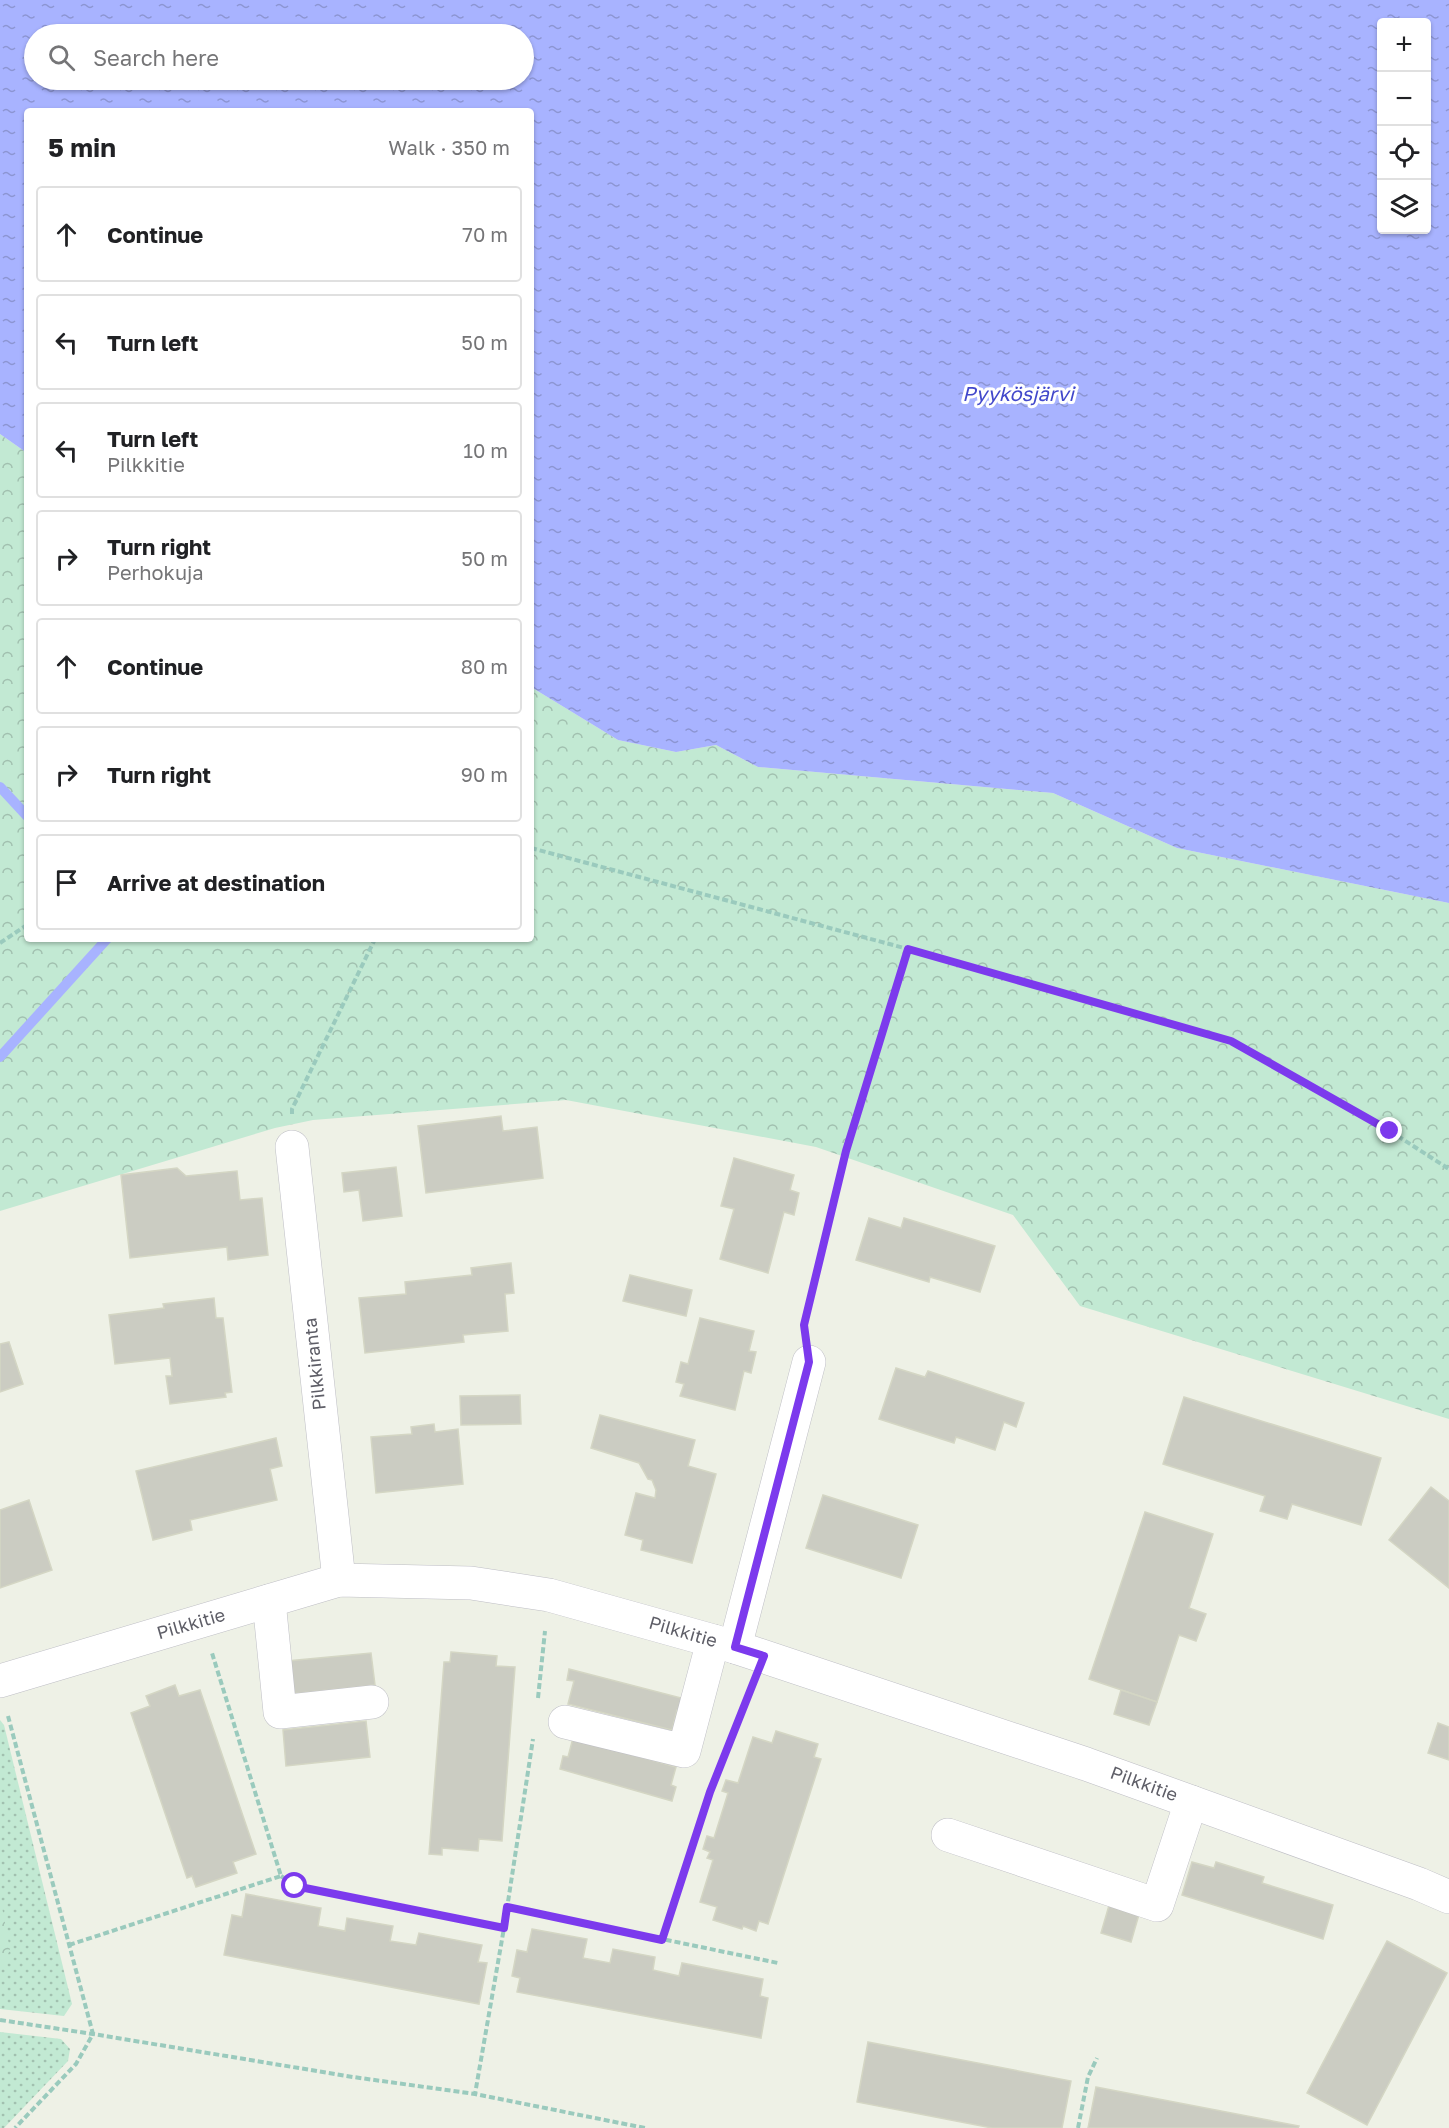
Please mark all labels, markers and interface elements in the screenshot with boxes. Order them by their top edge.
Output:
map controls [1377,18,1431,234]
button: + [1377,18,1431,72]
search box [24,24,534,90]
icon: search [45,41,78,74]
text: Search here [93,44,219,71]
button: − [1377,72,1431,126]
button: locate [1377,126,1431,180]
text: 5 min [48,132,116,163]
text: Walk · 350 m [388,135,510,159]
button: layers [1377,180,1431,234]
icon: ahead [50,218,83,251]
text: Continue [107,221,203,248]
text: 70 m [462,222,508,246]
icon: left [50,326,83,359]
text: Turn left [107,329,198,356]
text: 50 m [461,330,508,354]
water label: Pyykösjärvi [962,381,1076,406]
text: Turn left [107,425,198,452]
icon: left [50,434,83,467]
text: 10 m [463,438,508,462]
text: Pilkkitie [107,452,185,476]
text: Turn right [107,533,211,560]
icon: right [50,542,83,575]
text: 50 m [461,546,508,570]
text: Perhokuja [107,560,204,584]
icon: ahead [50,650,83,683]
text: Continue [107,653,203,680]
text: 80 m [461,654,508,678]
icon: right [50,758,83,791]
text: Turn right [107,761,211,788]
text: 90 m [461,762,508,786]
icon: arrive [50,866,83,899]
text: Arrive at destination [107,869,325,896]
route end [1376,1117,1402,1143]
street label: Pilkkiranta [298,1317,330,1411]
street label: Pilkkitie [154,1603,227,1643]
street label: Pilkkitie [647,1611,720,1651]
street label: Pilkkitie [1108,1761,1181,1805]
route start [281,1872,307,1898]

